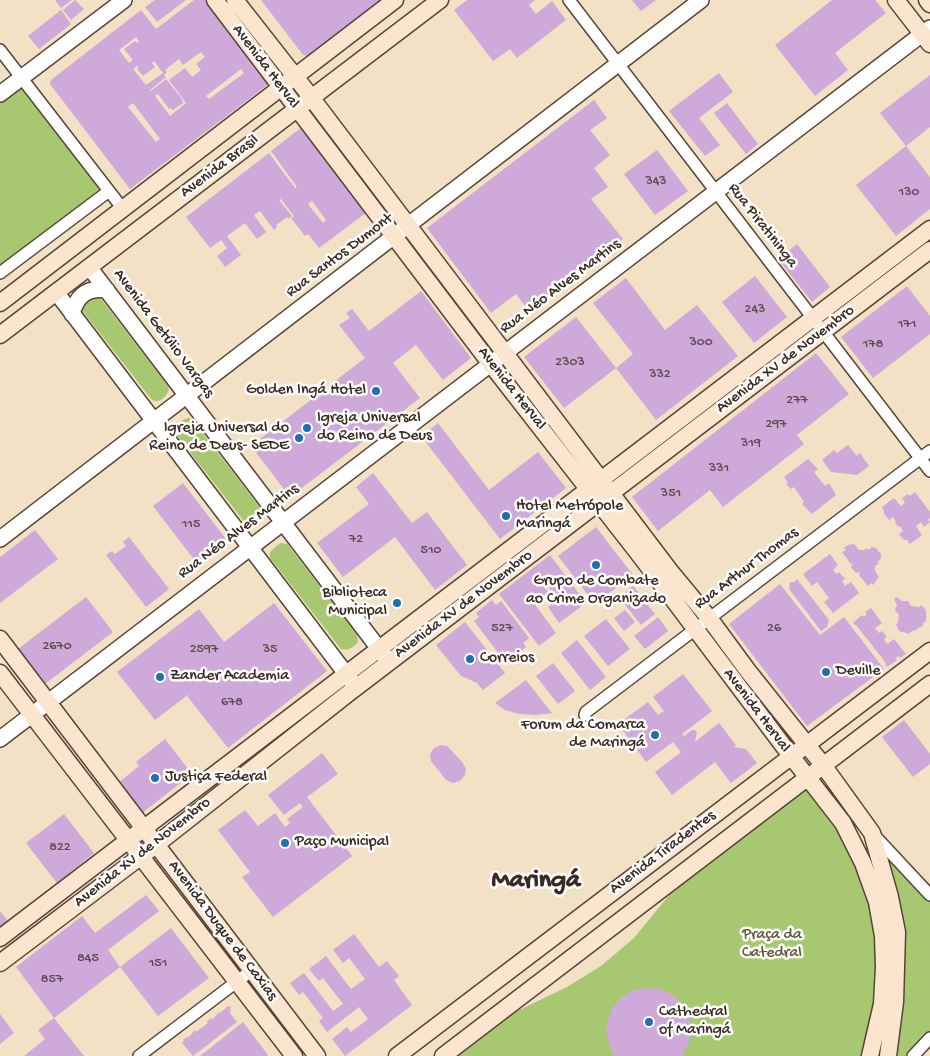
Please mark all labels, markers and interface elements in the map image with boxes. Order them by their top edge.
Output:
street label: Avenida Herval [227,21,303,113]
street label: Avenida Brasil [177,131,263,203]
house number: 343 [645,174,667,190]
street label: Rua Piratininga [723,180,801,272]
house number: 130 [899,185,919,201]
street label: Rua Santos Dumont [283,210,397,302]
street label: Rua Néo Alves Martins [497,235,625,339]
street label: Avenida Getúlio Vargas [108,266,218,402]
street label: Avenida XV de Novembro [713,302,859,418]
house number: 243 [745,302,765,318]
house number: 171 [898,317,916,333]
house number: 300 [689,335,713,351]
house number: 178 [863,337,883,353]
street label: Avenida Herval [473,344,549,434]
house number: 2303 [555,355,585,371]
house number: 332 [649,367,671,383]
place label: Golden Ingá Hotel [246,381,366,401]
marker: Golden Ingá Hotel [370,385,382,397]
house number: 277 [786,393,808,409]
place label: Igreja Universal do Reino de Deus [317,409,432,447]
house number: 297 [765,417,787,433]
place label: Igreja Universal do Reino de Deus- SEDE [149,419,289,457]
marker: Igreja Universal do Reino de Deus [301,422,313,434]
marker: Igreja Universal do Reino de Deus- SEDE [293,432,305,444]
house number: 319 [741,436,761,452]
house number: 331 [709,461,729,477]
street label: Rua Néo Alves Martins [175,480,303,584]
house number: 351 [661,486,681,502]
place label: Hotel Metrópole Maringá [516,497,623,535]
marker: Hotel Metrópole Maringá [500,510,512,522]
house number: 115 [182,517,200,533]
street label: Rua Arthur Thomas [691,524,803,614]
house number: 72 [349,532,363,548]
house number: 510 [421,543,441,559]
street label: Avenida XV de Novembro [391,547,537,663]
marker: Grupo de Combate ao Crime Organizado [590,559,602,571]
place label: Grupo de Combate ao Crime Organizado [526,572,666,610]
place label: Biblioteca Municipal [322,584,387,622]
marker: Biblioteca Municipal [391,597,403,609]
house number: 527 [491,621,513,637]
house number: 26 [767,621,781,637]
house number: 2670 [42,639,72,655]
house number: 2597 [190,642,218,658]
house number: 35 [263,642,277,658]
place label: Correios [480,649,534,669]
marker: Correios [464,653,476,665]
place label: Deville [836,662,881,682]
street label: Avenida Herval [718,665,794,757]
marker: Deville [820,666,832,678]
place label: Zander Academia [170,667,289,687]
marker: Zander Academia [154,671,166,683]
house number: 678 [221,695,243,711]
place label: Forum da Comarca de Maringá [521,716,645,754]
marker: Forum da Comarca de Maringá [649,729,661,741]
place label: Justiça Federal [165,768,267,788]
marker: Justiça Federal [149,772,161,784]
street label: Avenida XV de Novembro [71,794,215,912]
street label: Avenida Tiradentes [606,807,720,899]
place label: Paço Municipal [295,833,389,853]
marker: Paço Municipal [279,837,291,849]
house number: 822 [49,840,71,856]
street label: Avenida Duque de Caxias [163,857,281,1005]
district label: Maringá [492,866,580,898]
park label: Praça da Catedral [742,926,802,964]
house number: 845 [77,951,99,967]
house number: 151 [149,956,167,972]
house number: 857 [41,972,63,988]
place label: Cathedral of Maringá [659,1003,731,1041]
marker: Cathedral of Maringá [643,1016,655,1028]

